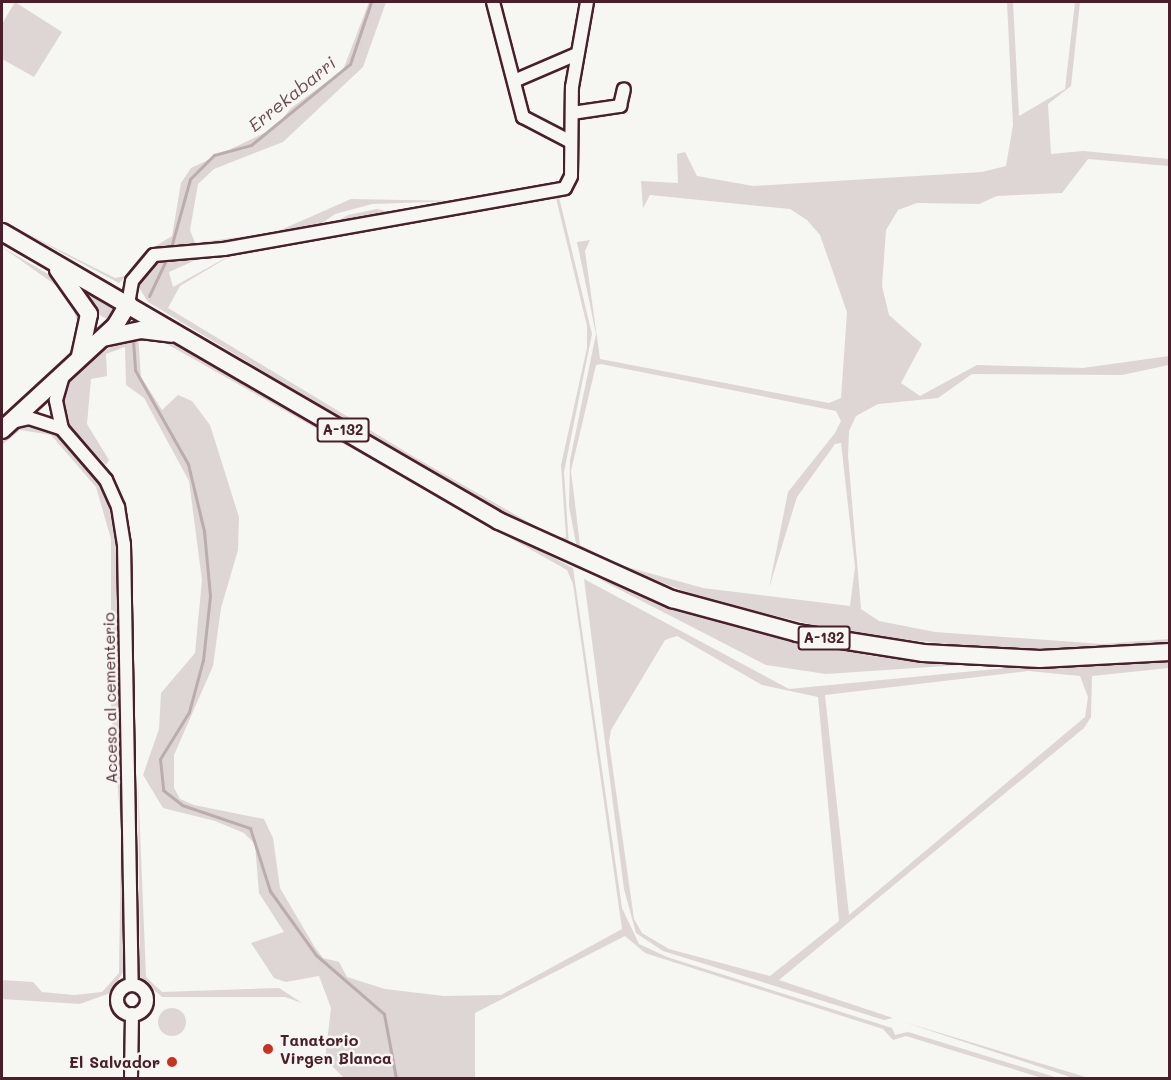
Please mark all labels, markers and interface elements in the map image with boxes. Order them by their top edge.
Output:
water label: Errekabarri [244,52,340,136]
road number: A-132 [316,418,370,442]
street label: Acceso al cementerio [99,612,121,784]
road number: A-132 [797,626,851,650]
place label: Tanatorio Virgen Blanca [280,1030,392,1068]
marker: Tanatorio Virgen Blanca [261,1042,275,1056]
place label: El Salvador [69,1052,160,1072]
marker: El Salvador [165,1055,179,1069]

